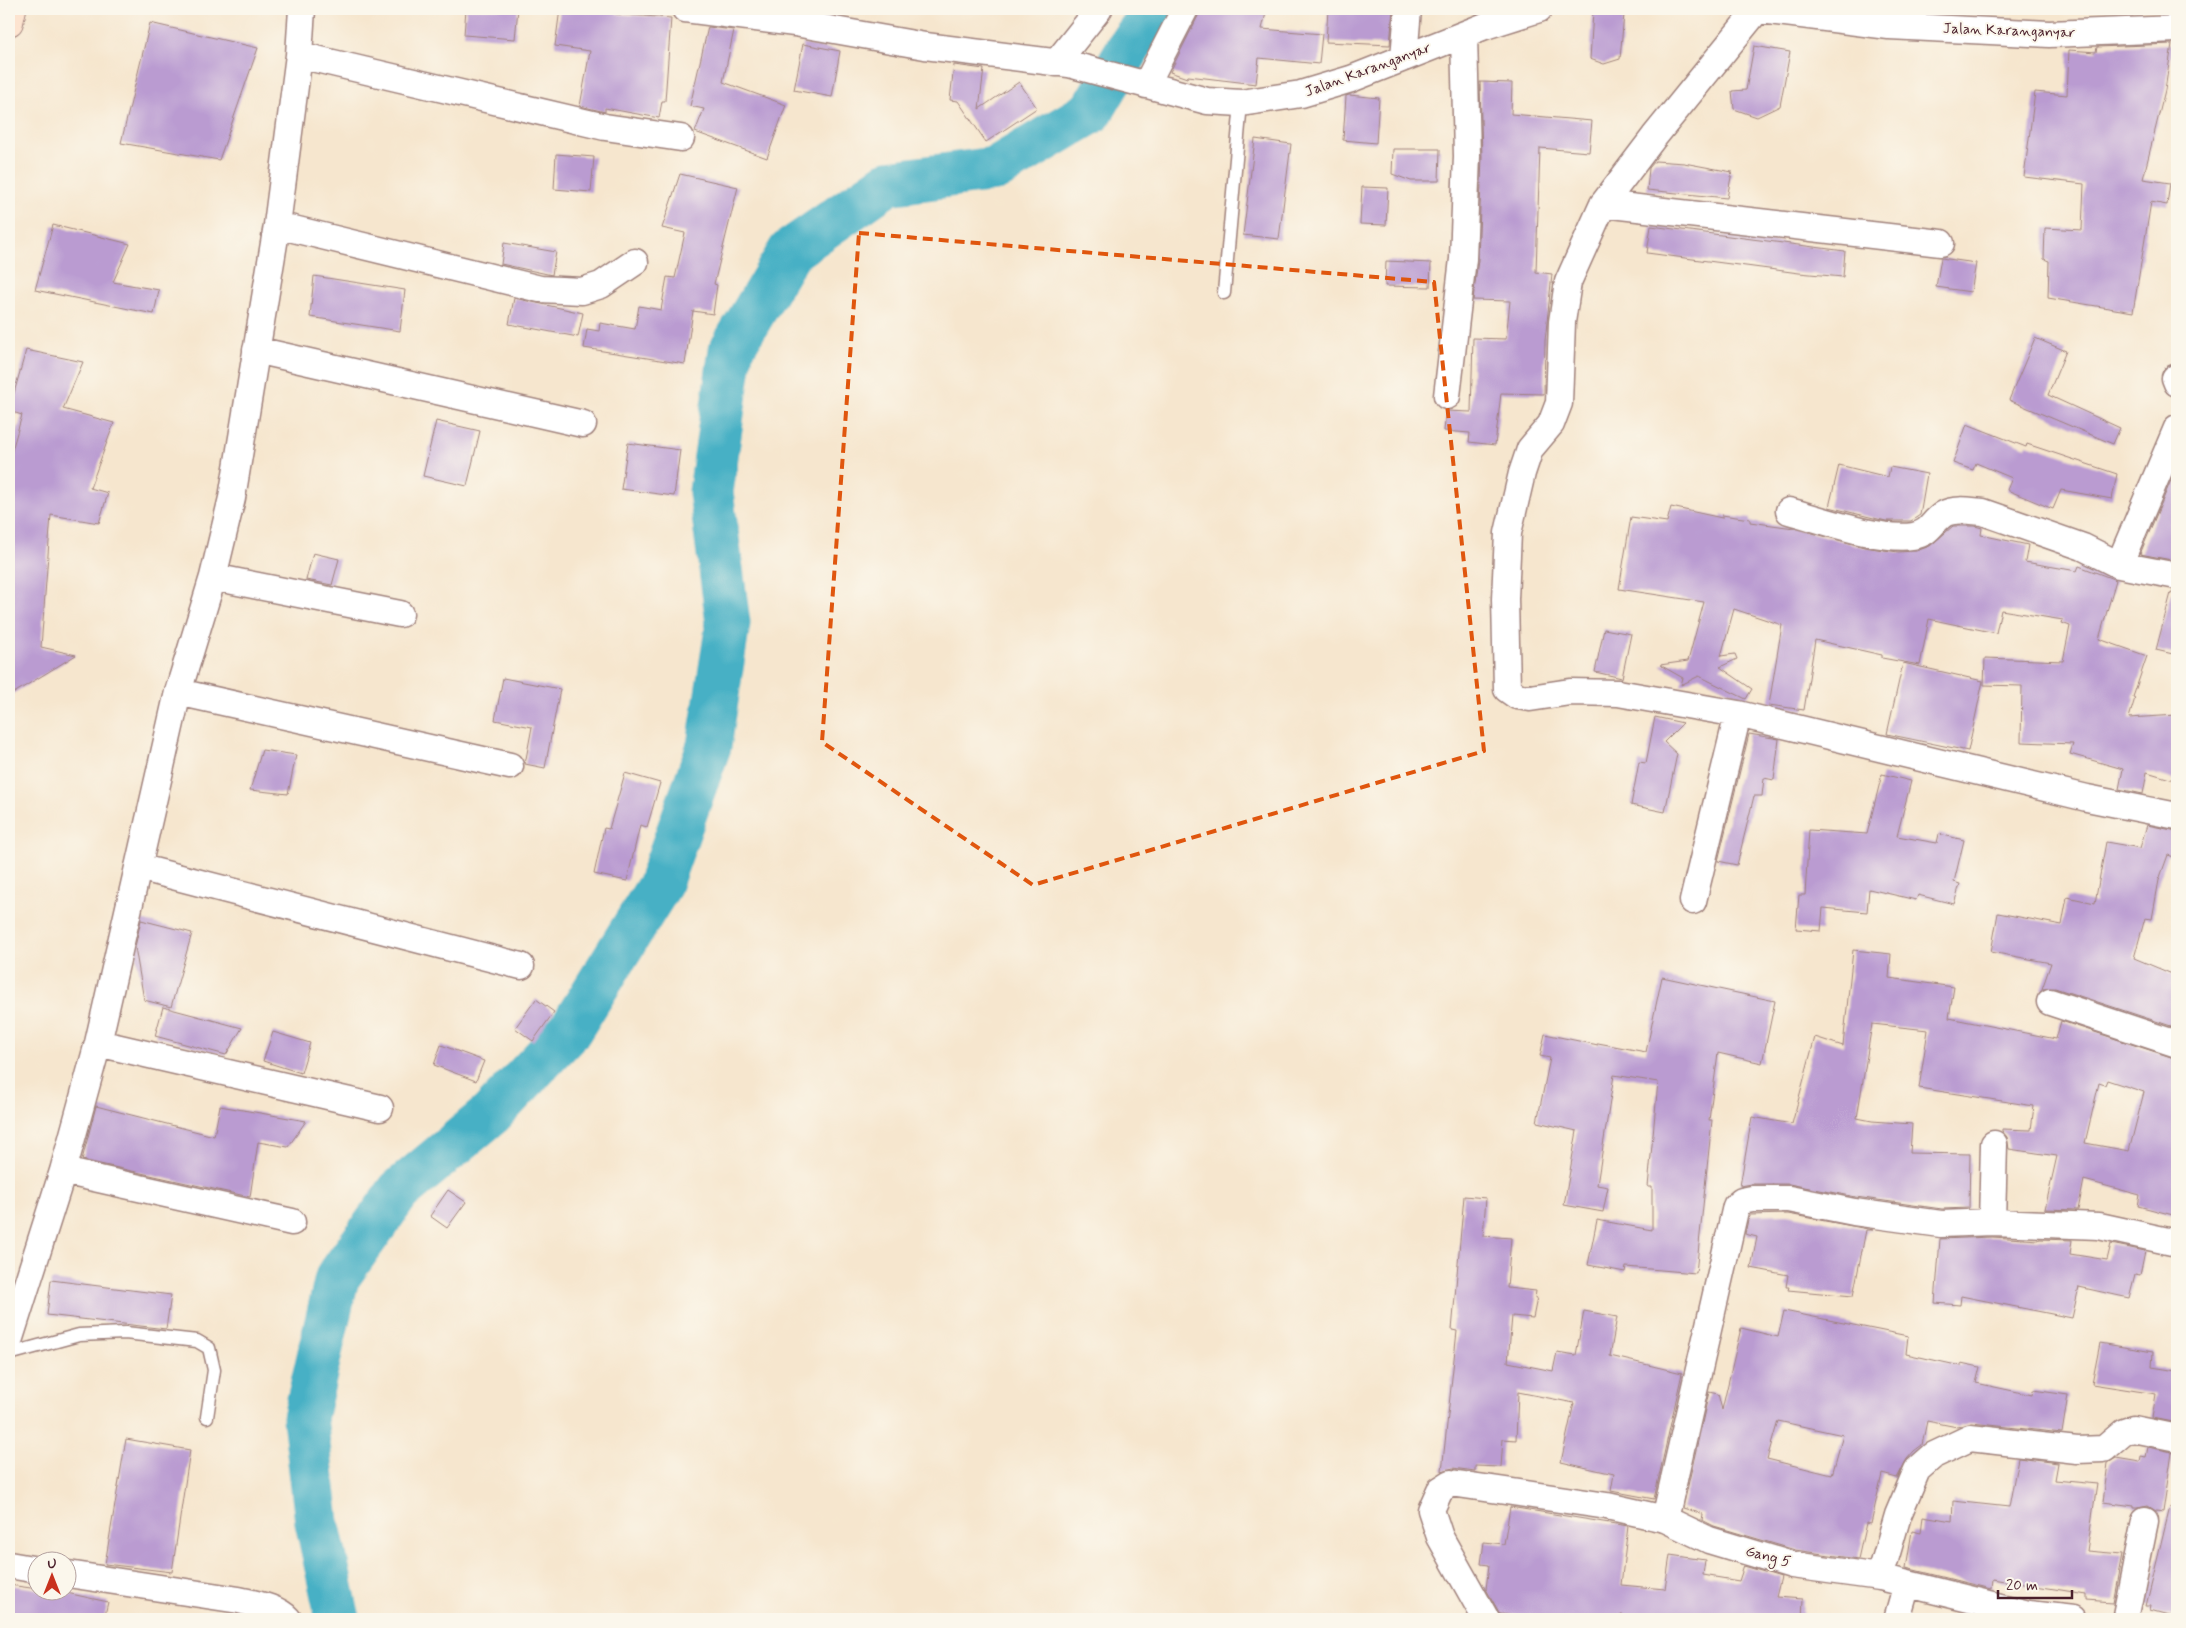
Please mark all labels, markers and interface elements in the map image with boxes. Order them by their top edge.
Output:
street label: Jalan Karanganyar [1942,19,2076,43]
street label: Jalan Karanganyar [1302,38,1434,102]
street label: Gang 5 [1743,1541,1793,1574]
north arrow [28,1550,78,1600]
text: U [47,1555,57,1573]
scale bar [1998,1568,2072,1600]
text: 20 m [2006,1576,2038,1596]

